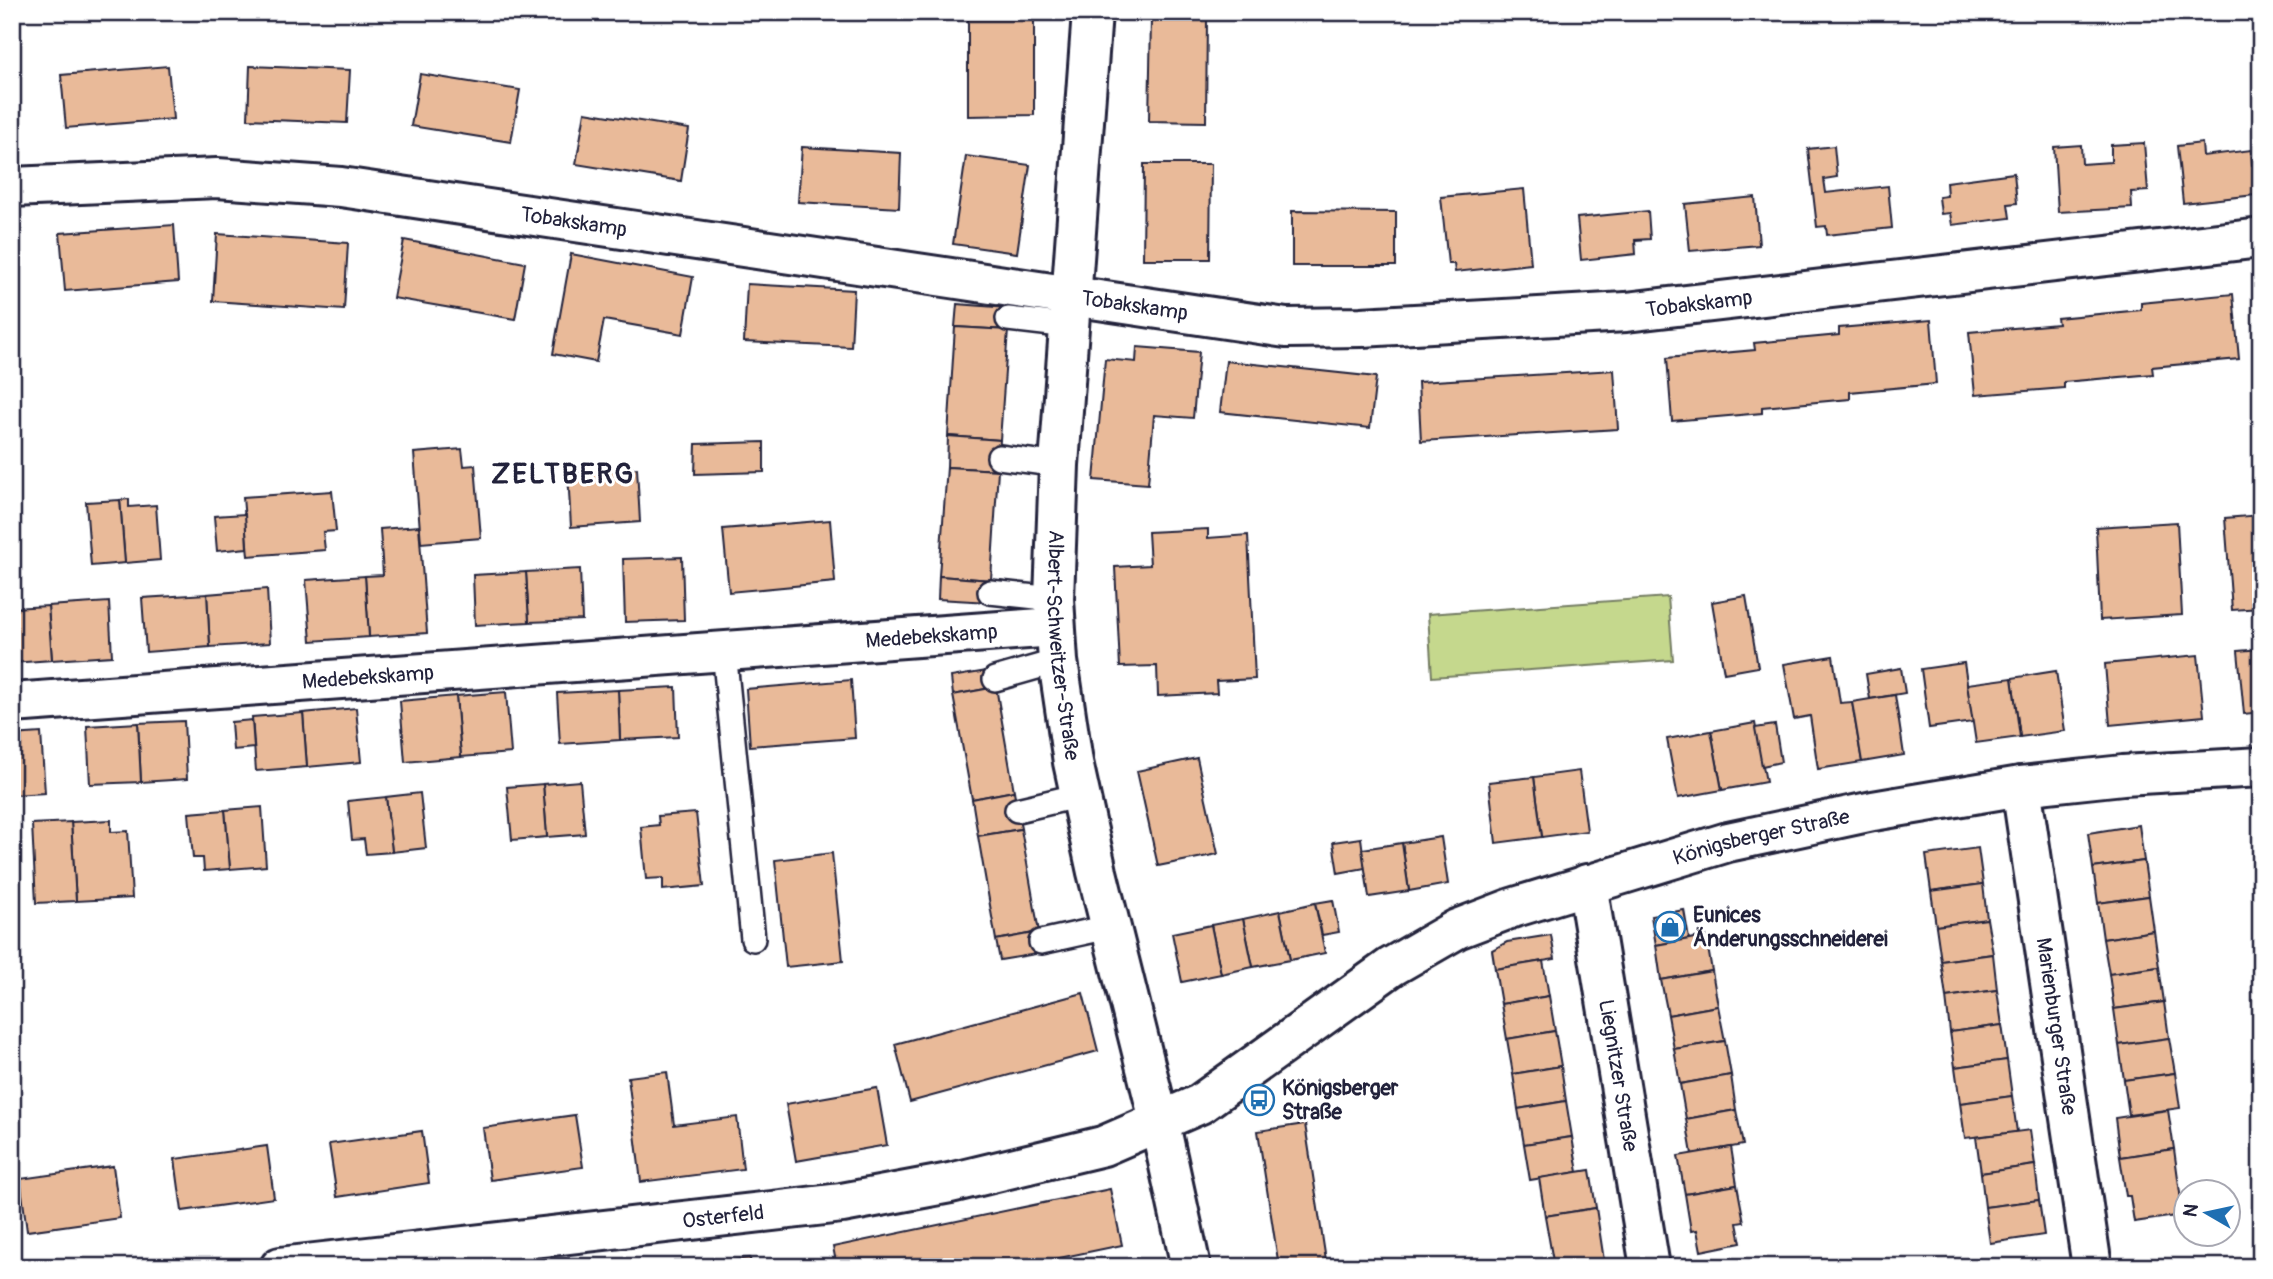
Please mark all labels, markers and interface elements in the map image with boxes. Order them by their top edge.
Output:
street label: Tobakskamp [519,200,629,243]
street label: Tobakskamp [1080,284,1190,327]
street label: Tobakskamp [1644,284,1754,323]
district label: ZELTBERG [491,457,635,492]
street label: Albert-Schweitzer-Straße [1040,530,1086,763]
street label: Medebekskamp [865,618,999,654]
street label: Medebekskamp [301,659,435,695]
street label: Königsberger Straße [1670,803,1853,872]
place label: Eunices Änderungsschneiderei [1693,902,1888,953]
shop icon: Eunices Änderungsschneiderei [1653,910,1687,944]
street label: Marienburger Straße [2030,936,2083,1118]
street label: Liegnitzer Straße [1593,997,1644,1154]
place label: Königsberger Straße [1282,1075,1399,1126]
bus stop icon: Königsberger Straße [1242,1083,1276,1117]
north arrow [2172,1178,2242,1248]
street label: Osterfeld [681,1198,765,1235]
text: N [2178,1202,2204,1219]

